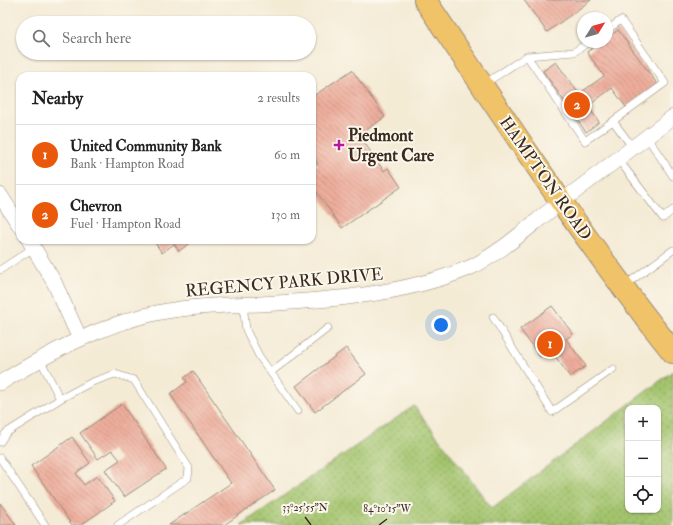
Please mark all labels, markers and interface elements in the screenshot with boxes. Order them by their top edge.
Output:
north arrow [577,12,613,48]
search box [16,16,316,60]
icon: search [30,27,52,49]
text: Search here [62,29,131,48]
text: Nearby [32,88,83,109]
text: 2 results [257,90,300,106]
pin: 2 [564,90,590,120]
street label: HAMPTON ROAD [495,112,596,244]
place label: Piedmont Urgent Care [348,125,435,167]
text: United Community Bank [70,137,222,156]
marker: Piedmont Urgent Care [333,139,345,151]
text: 1 [43,147,47,163]
text: 60 m [274,147,300,163]
text: Bank · Hampton Road [70,156,184,172]
text: Chevron [70,197,122,216]
text: 2 [42,207,48,223]
text: 130 m [271,207,300,223]
text: Fuel · Hampton Road [70,216,181,232]
street label: REGENCY PARK DRIVE [184,263,384,302]
your location [431,315,451,335]
pin: 1 [537,329,563,359]
map controls [625,405,661,513]
button: + [625,405,661,441]
button: − [625,441,661,477]
button: locate [625,477,661,513]
text: 33°25'55"N [282,502,328,514]
text: 84°10'15"W [363,503,411,515]

